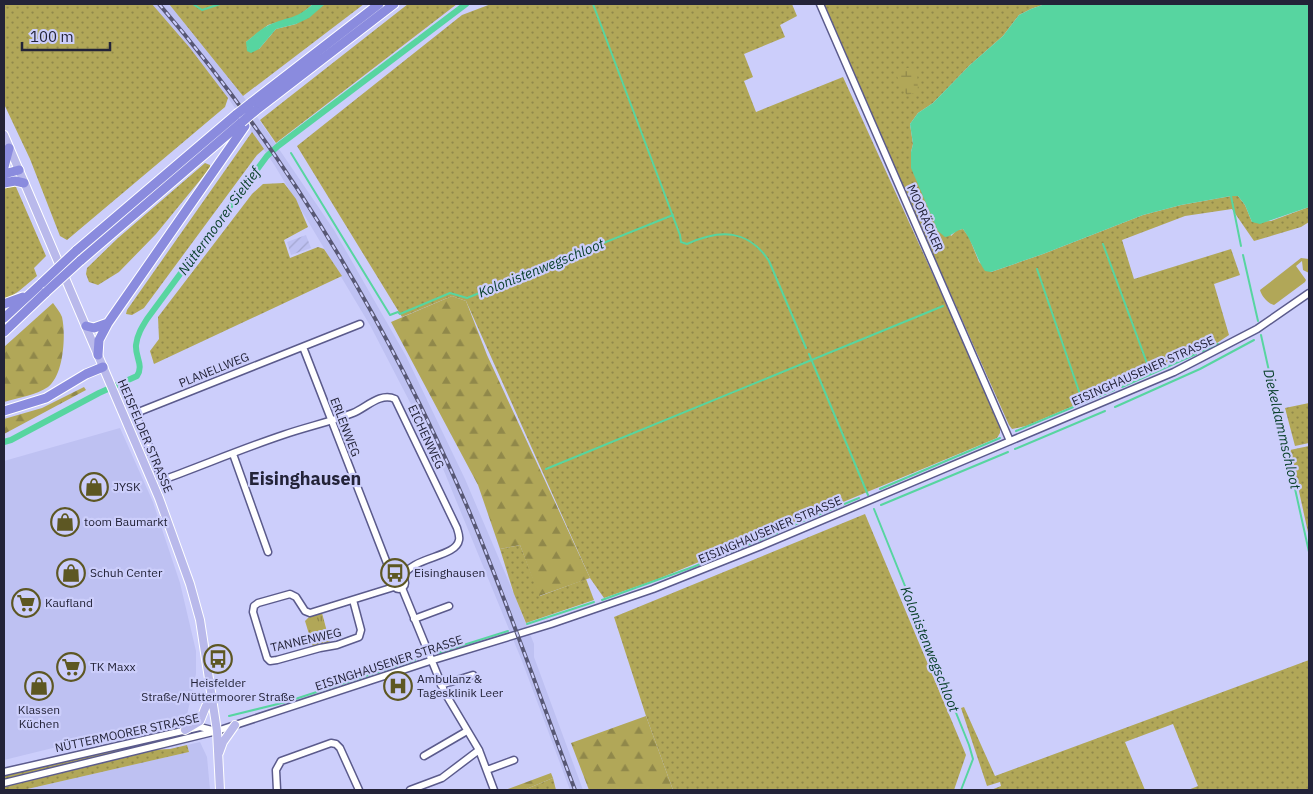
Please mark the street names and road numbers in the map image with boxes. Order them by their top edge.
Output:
street label: MOORÄCKER [904,182,947,254]
street label: EISINGHAUSENER STRASSE [1069,332,1216,409]
street label: PLANELLWEG [176,349,251,390]
street label: HEISFELDER STRASSE [115,377,176,495]
street label: ERLENWEG [327,395,364,459]
street label: EICHENWEG [405,402,448,471]
street label: EISINGHAUSENER STRASSE [696,492,844,567]
street label: TANNENWEG [269,624,343,655]
street label: EISINGHAUSENER STRASSE [313,632,465,694]
street label: NÜTTERMOORER STRASSE [53,710,200,755]

